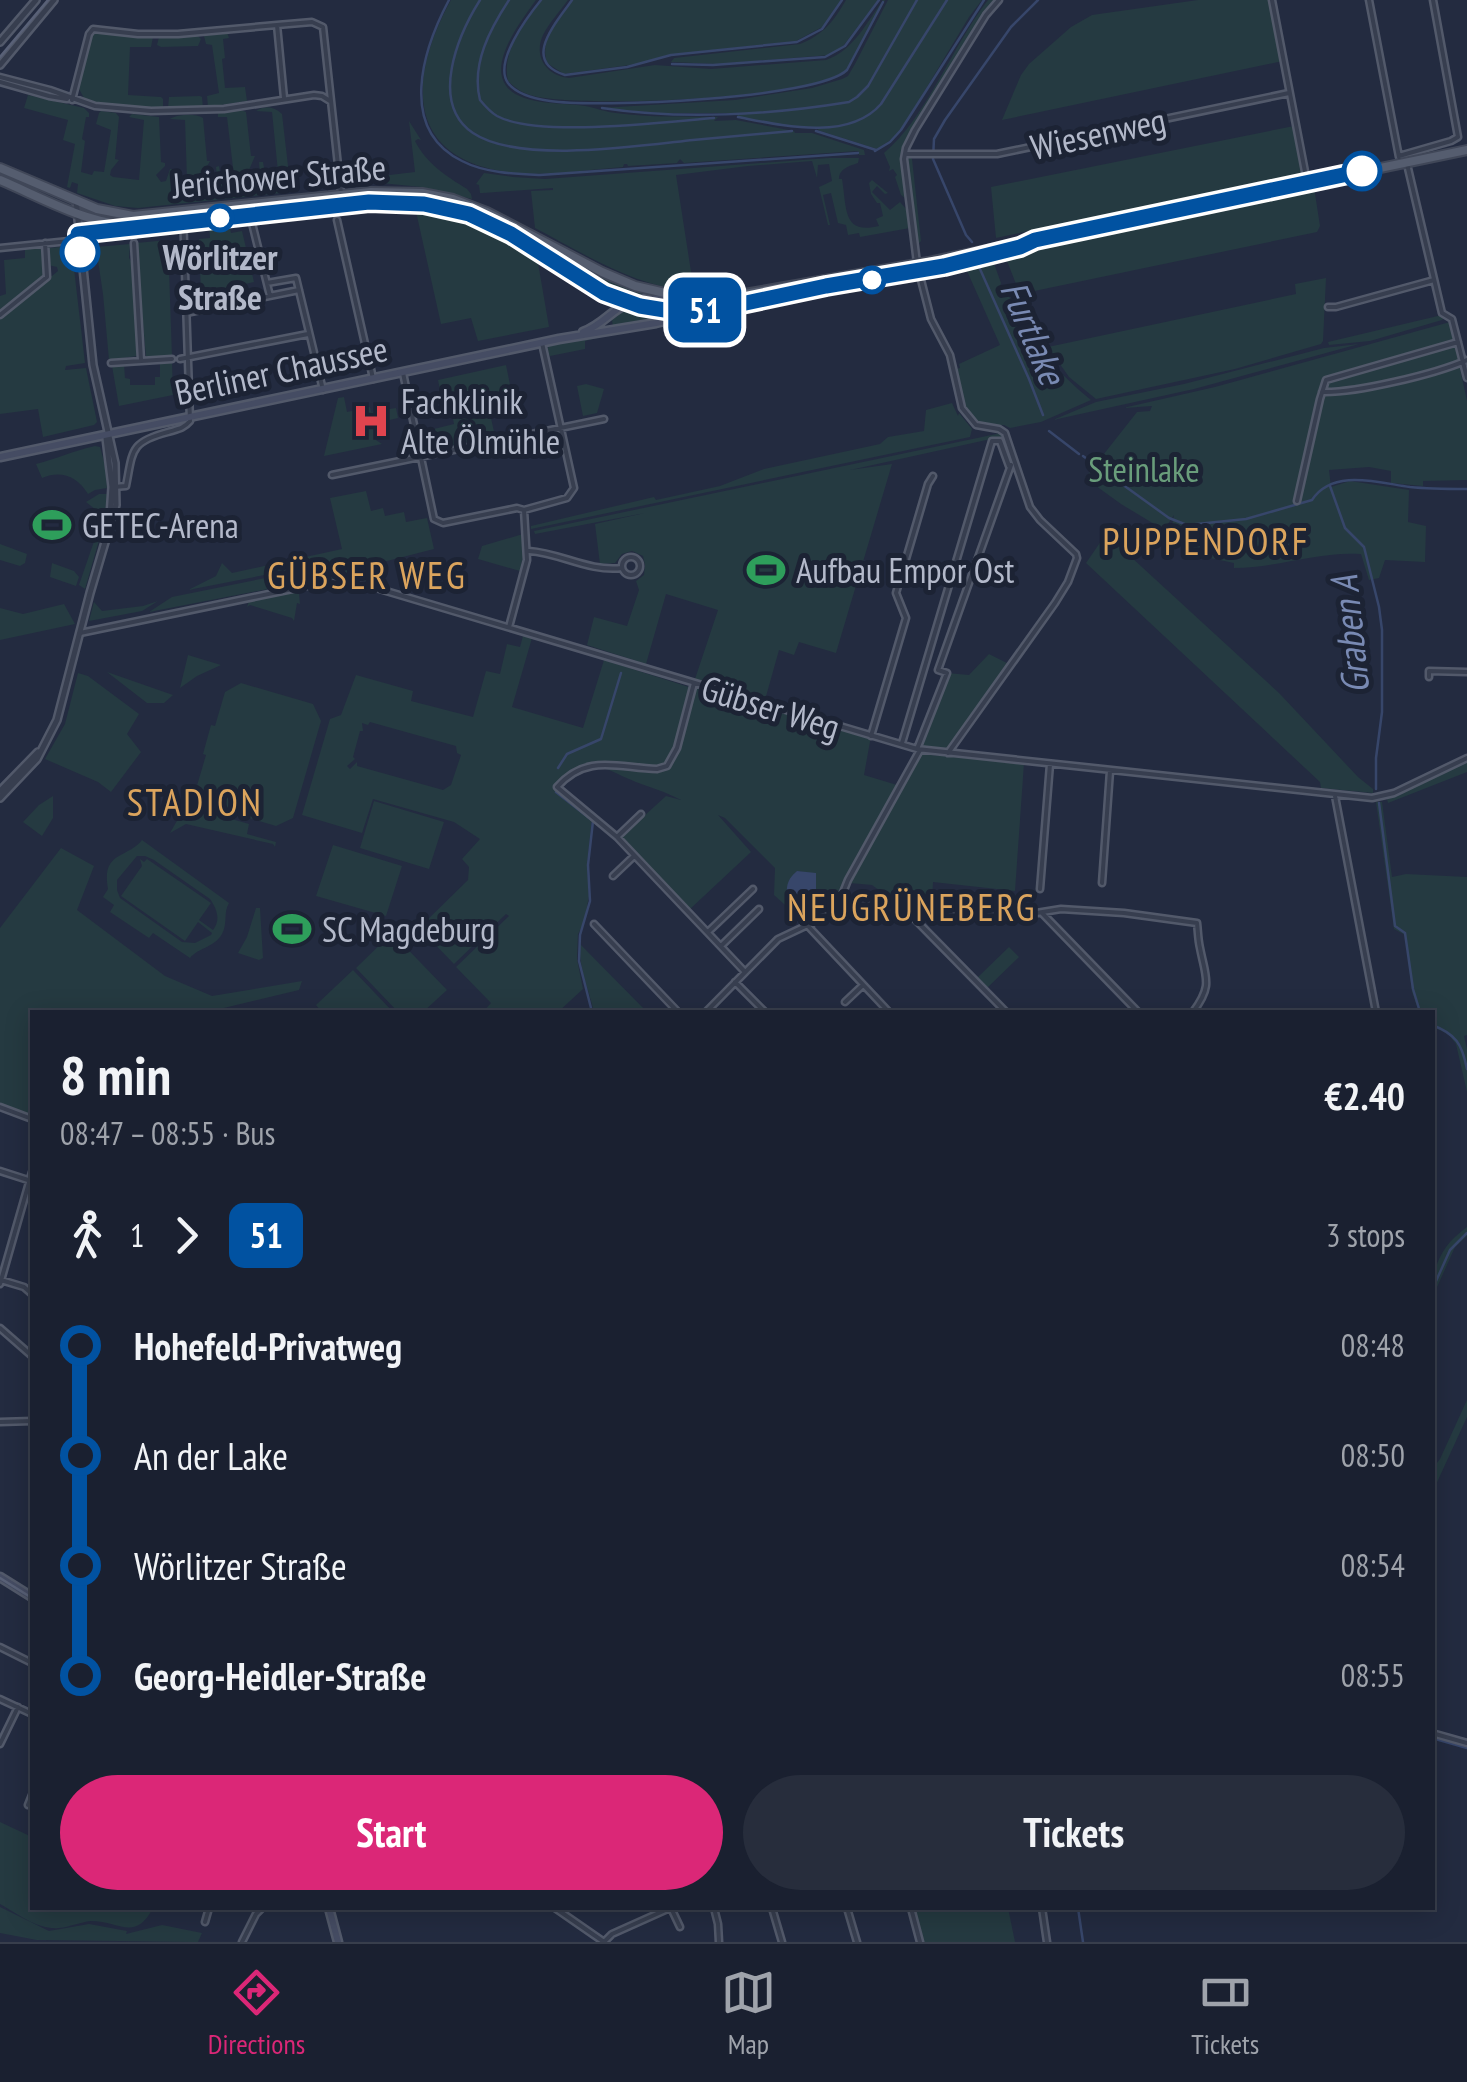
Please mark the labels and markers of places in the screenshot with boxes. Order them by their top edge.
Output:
unlabelled marker [1343,152,1381,190]
marker: Wörlitzer Straße [207,205,233,231]
unlabelled marker [61,233,99,271]
place label: Wörlitzer Straße [161,234,278,320]
unlabelled marker [859,267,885,293]
place label: Fachklinik Alte Ölmühle [401,378,560,464]
hospital icon: Fachklinik Alte Ölmühle [350,400,392,442]
place label: GETEC-Arena [82,502,239,548]
sports icon: GETEC-Arena [31,504,73,546]
place label: Aufbau Empor Ost [796,547,1015,593]
sports icon: Aufbau Empor Ost [745,549,787,591]
place label: SC Magdeburg [322,906,495,952]
sports icon: SC Magdeburg [271,908,313,950]

